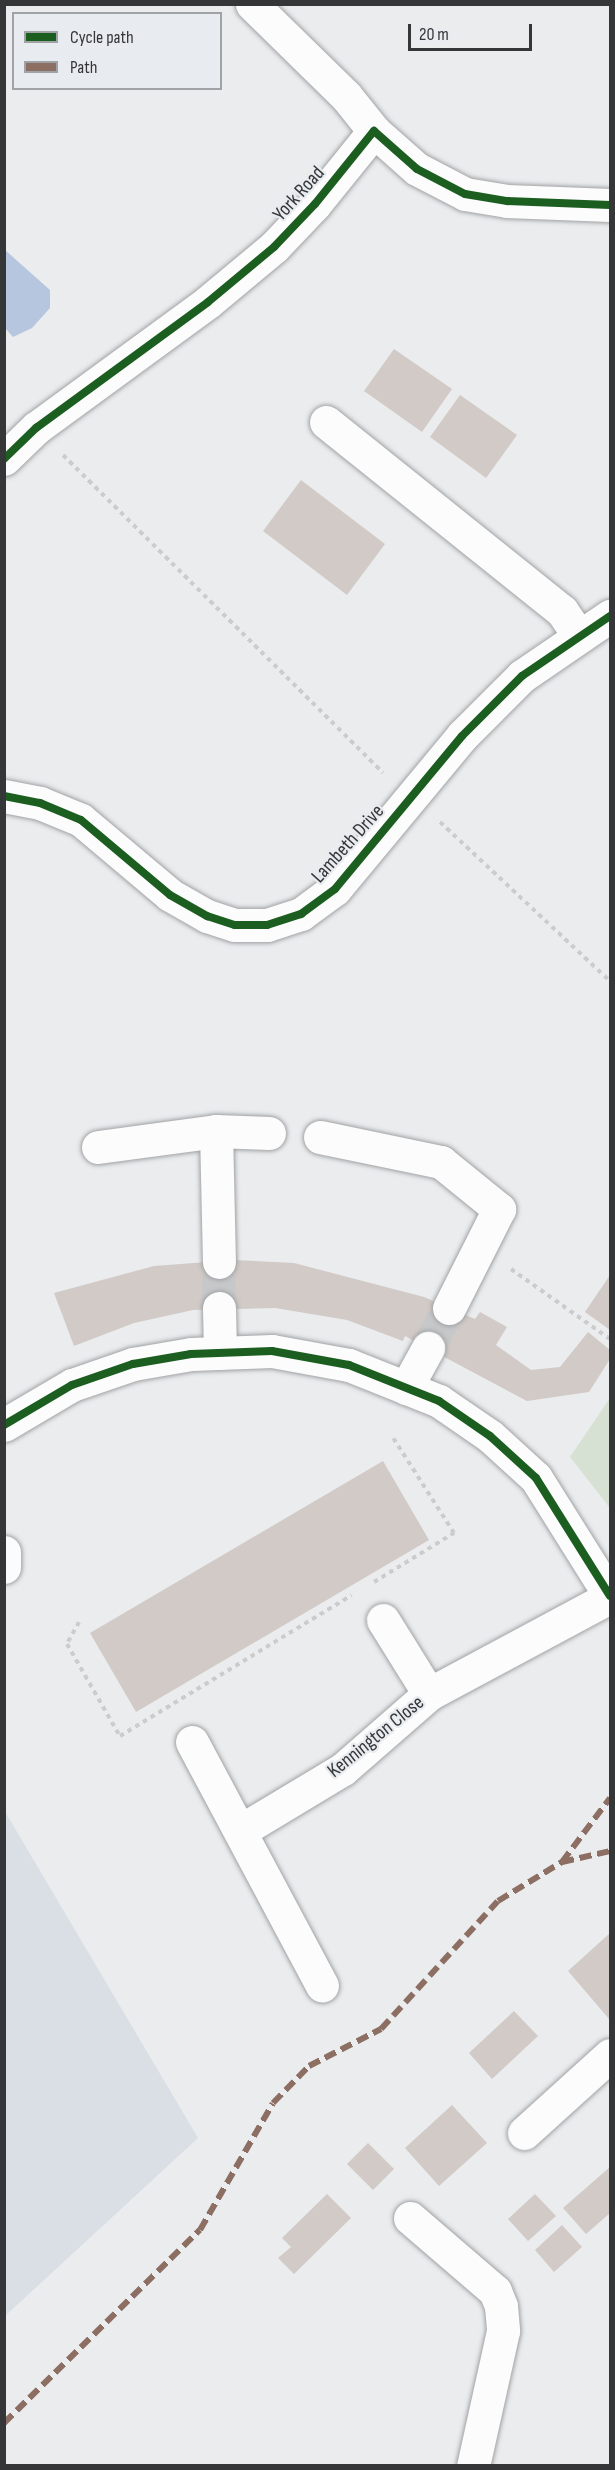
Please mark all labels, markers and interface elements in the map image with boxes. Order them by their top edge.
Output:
legend [12,12,222,90]
scale bar [411,12,536,50]
text: 20 m [419,24,449,45]
text: Cycle path [70,27,134,48]
text: Path [70,57,98,78]
street label: York Road [268,162,330,226]
street label: Lambeth Drive [307,800,389,888]
street label: Kennington Close [323,1691,429,1783]

